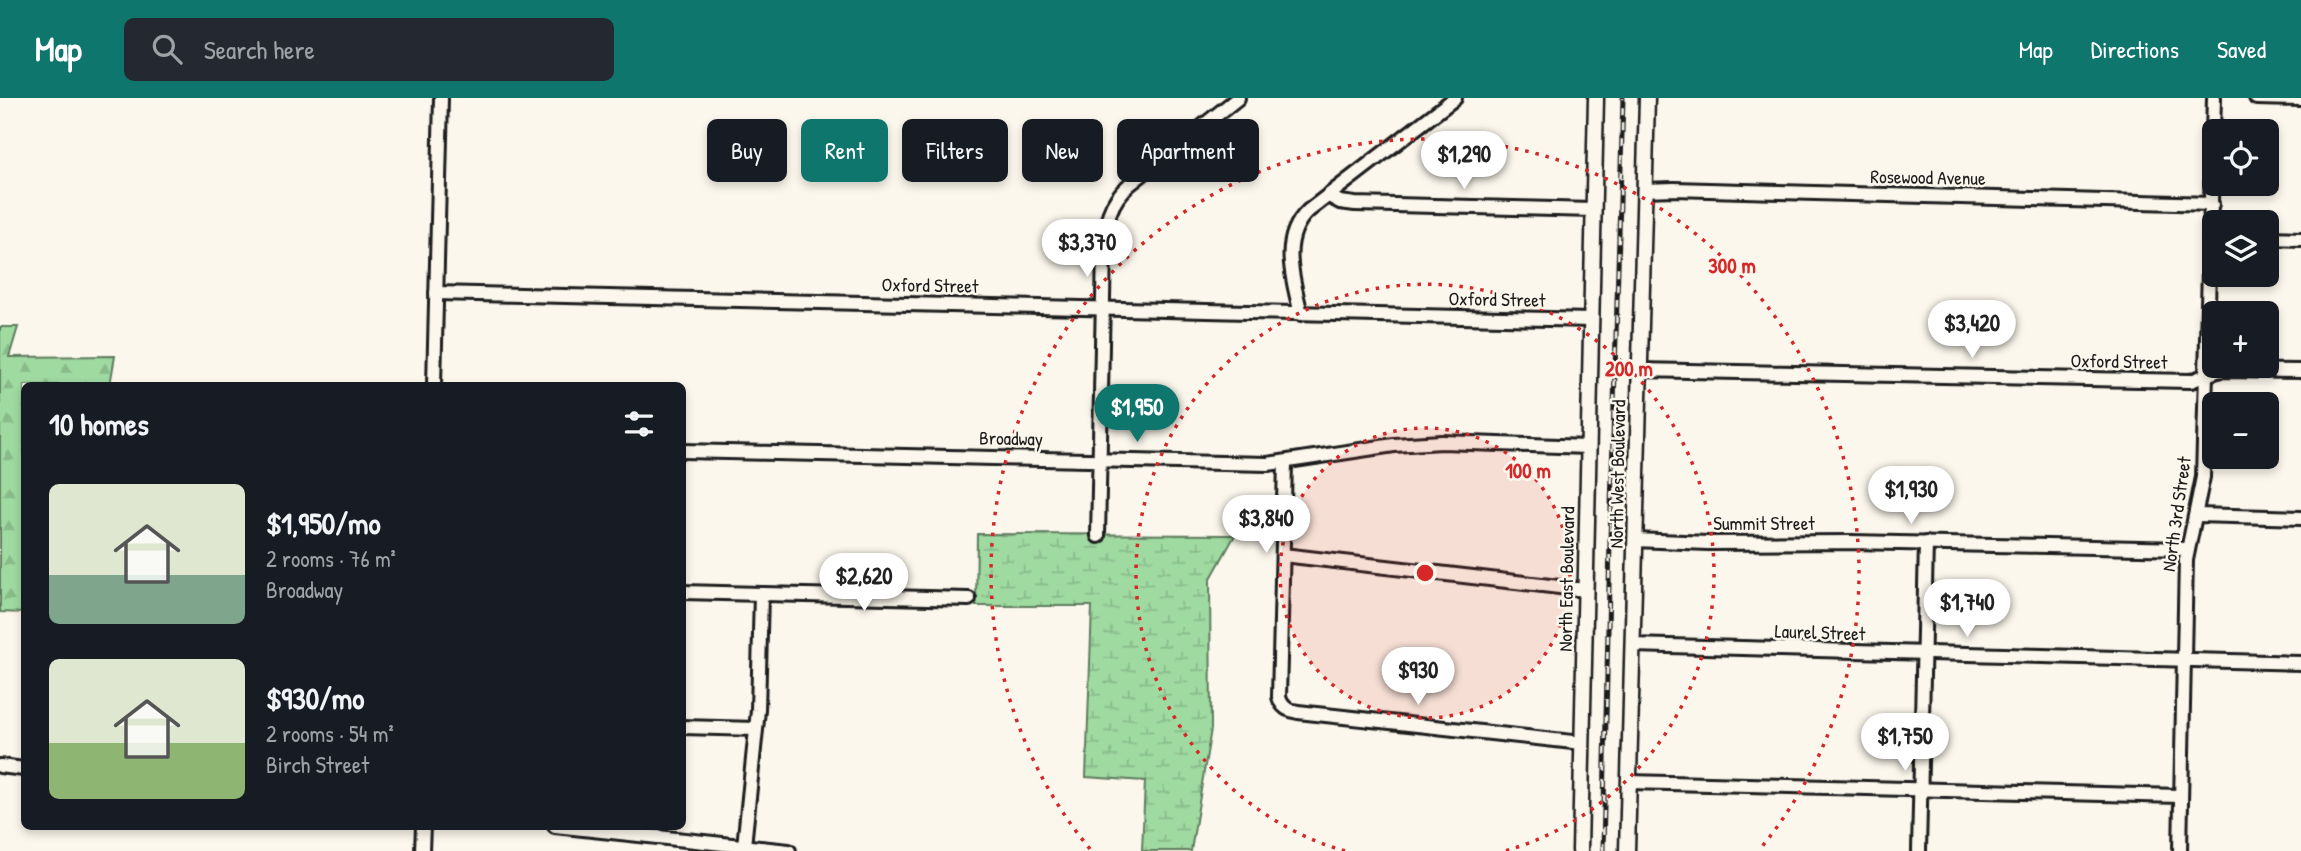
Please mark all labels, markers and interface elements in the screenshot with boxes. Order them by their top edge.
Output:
search box [124,18,614,81]
text: Map [35,27,82,71]
icon: search [148,30,186,68]
text: Search here [204,32,315,67]
text: Map [2019,33,2053,65]
text: Directions [2091,33,2179,65]
text: Saved [2217,33,2266,65]
chip: Buy [707,119,787,182]
chip: Rent [801,119,888,182]
chip: Filters [902,119,1008,182]
chip: New [1022,119,1103,182]
chip: Apartment [1117,119,1259,182]
map controls [2202,119,2279,469]
button: locate [2202,119,2279,196]
pin: $1,290 [1407,132,1521,191]
text: $1,290 [1437,138,1491,169]
street label: Rosewood Avenue [1870,163,1986,191]
button: layers [2202,210,2279,287]
pin: $3,370 [1030,220,1144,279]
text: $3,370 [1058,226,1116,257]
text: 300 m [1708,251,1756,280]
street label: Oxford Street [881,271,979,299]
street label: Oxford Street [1448,285,1546,313]
pin: $3,420 [1915,300,2029,360]
button: + [2202,301,2279,378]
text: $3,420 [1944,307,2000,338]
street label: Oxford Street [2070,347,2168,375]
text: 200 m [1605,354,1653,383]
pin: $1,950 [1080,384,1194,444]
text: $1,950 [1110,391,1164,422]
button: − [2202,392,2279,469]
street label: North West Boulevard [1603,399,1631,549]
text: 10 homes [49,404,149,444]
icon: filters [620,405,658,443]
street label: Broadway [979,424,1043,452]
street label: North 3rd Street [2155,454,2197,573]
text: 100 m [1505,456,1551,485]
pin: $1,930 [1854,466,1968,526]
text: $1,930 [1884,473,1938,504]
pin: $3,840 [1209,496,1323,555]
text: $3,840 [1238,502,1294,533]
text: $1,950/mo [266,503,380,543]
street label: North East Boulevard [1552,506,1580,652]
street label: Summit Street [1713,510,1815,536]
icon: home [105,512,189,596]
text: 2 rooms · 76 m² [266,543,396,574]
pin: $2,620 [807,554,921,613]
text: $2,620 [835,560,893,591]
centre of rings [1413,561,1437,585]
text: Broadway [266,574,343,605]
pin: $1,740 [1910,580,2024,639]
text: $1,740 [1940,586,1994,617]
street label: Laurel Street [1774,617,1866,647]
pin: $930 [1377,648,1459,707]
text: $930 [1398,654,1438,685]
text: $930/mo [266,678,364,718]
icon: home [105,687,189,771]
pin: $1,750 [1848,714,1962,773]
text: 2 rooms · 54 m² [266,718,394,749]
text: $1,750 [1877,720,1933,751]
text: Birch Street [266,749,369,780]

